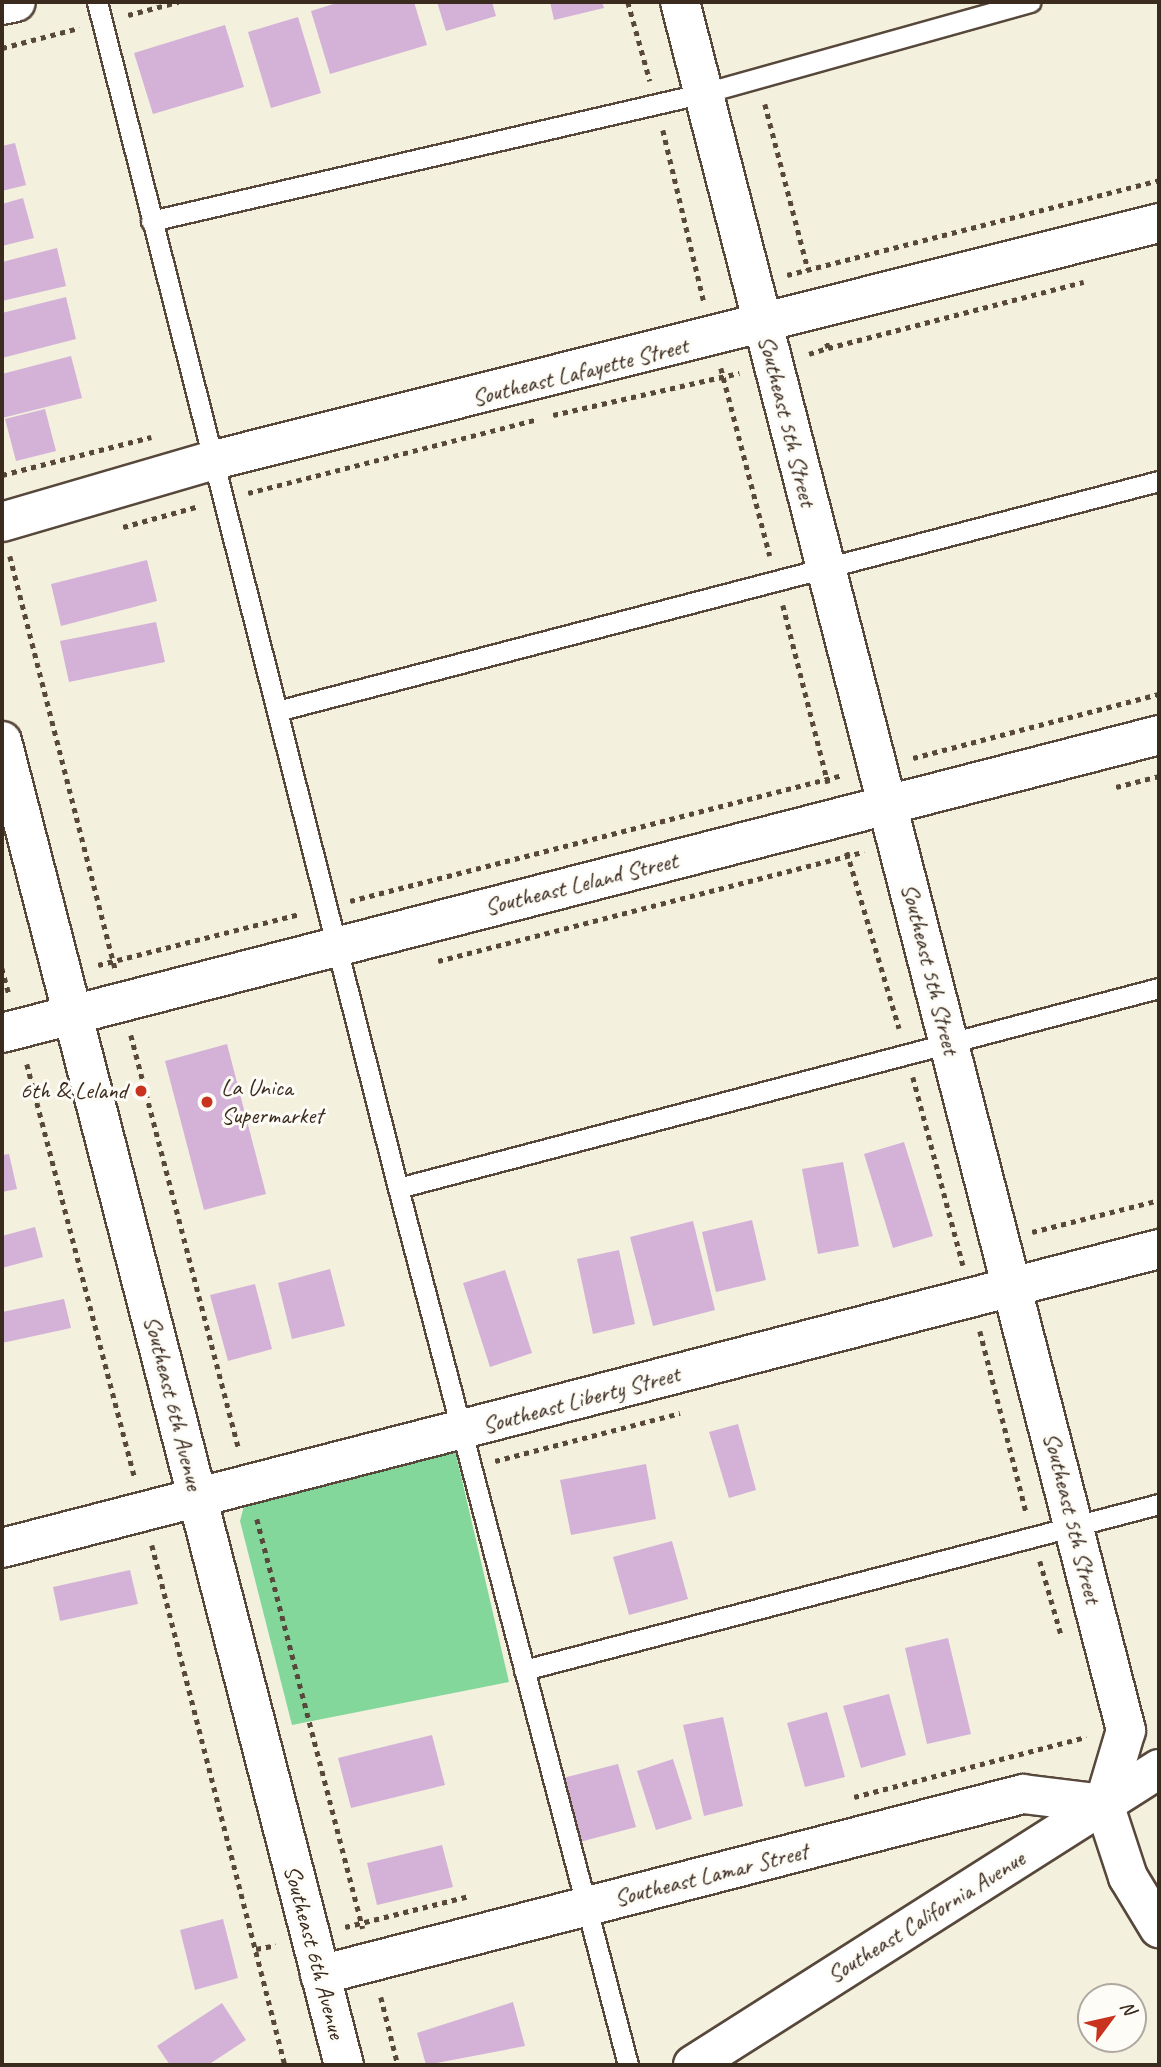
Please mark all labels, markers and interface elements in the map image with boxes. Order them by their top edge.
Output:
street label: Southeast Lafayette Street [468,331,692,413]
street label: Southeast 5th Street [752,332,822,510]
street label: Southeast Leland Street [481,846,681,922]
street label: Southeast 5th Street [895,880,965,1058]
place label: La Unica Supermarket [221,1074,323,1130]
place label: 6th & Leland [20,1077,127,1105]
marker: 6th & Leland [133,1083,149,1099]
marker: La Unica Supermarket [199,1094,215,1110]
street label: Southeast 6th Avenue [137,1313,209,1493]
street label: Southeast Liberty Street [479,1360,683,1440]
street label: Southeast 5th Street [1037,1429,1107,1607]
street label: Southeast Lamar Street [611,1837,811,1913]
street label: Southeast California Avenue [822,1844,1030,1990]
street label: Southeast 6th Avenue [277,1862,351,2042]
north arrow [1077,1983,1147,2053]
text: N [1115,1996,1141,2019]

